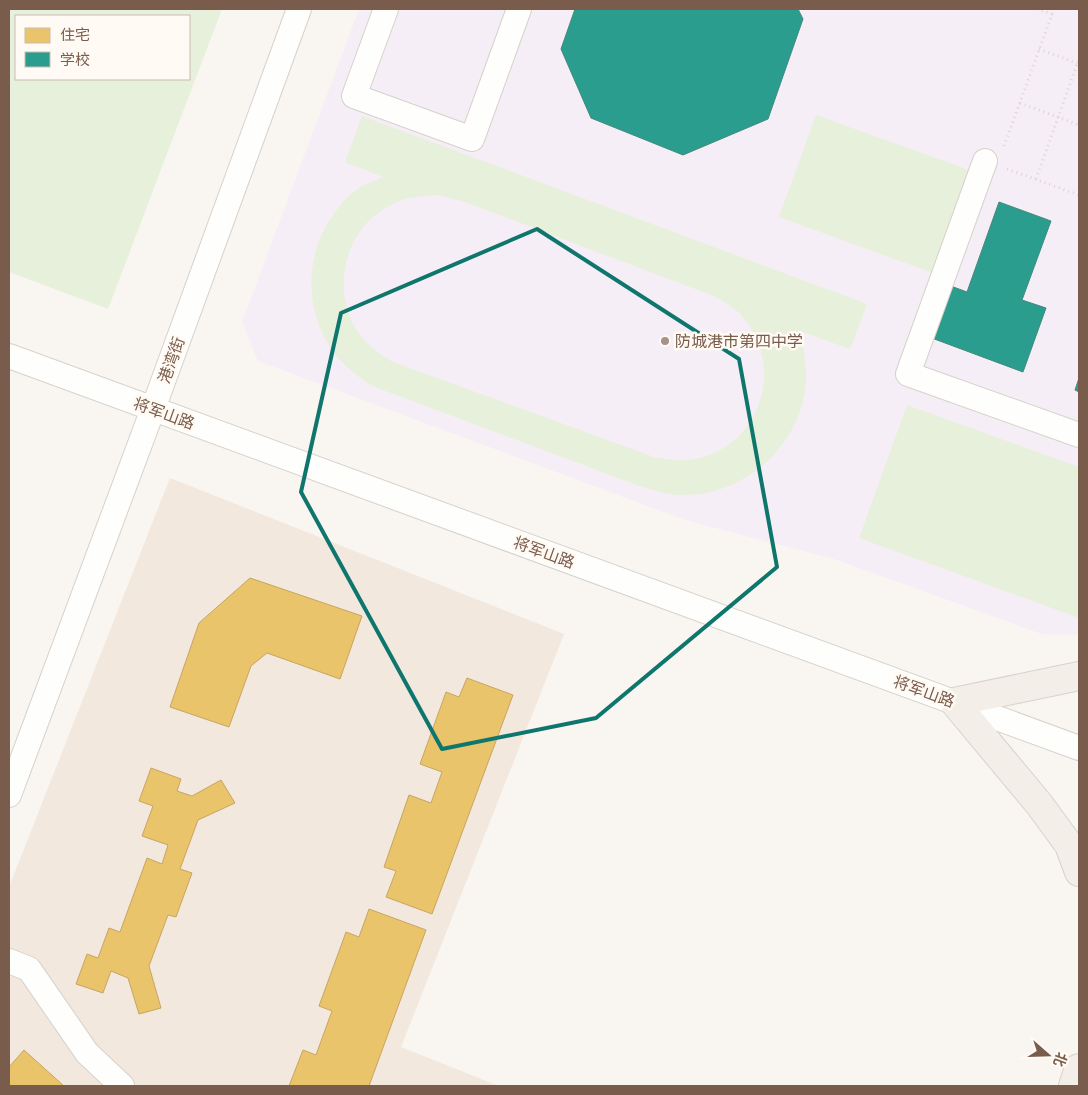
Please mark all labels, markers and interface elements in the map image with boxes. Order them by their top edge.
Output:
legend [15,15,190,80]
text: 住宅 [60,26,90,43]
text: 学校 [60,51,90,68]
place label: 防城港市第四中学 [675,332,803,350]
street label: 港湾街 [154,334,188,386]
marker: 防城港市第四中学 [659,335,671,347]
street label: 将军山路 [131,394,197,432]
street label: 将军山路 [511,533,577,571]
street label: 将军山路 [891,672,957,710]
north arrow [1023,1030,1073,1080]
text: 北 [1050,1050,1070,1069]

